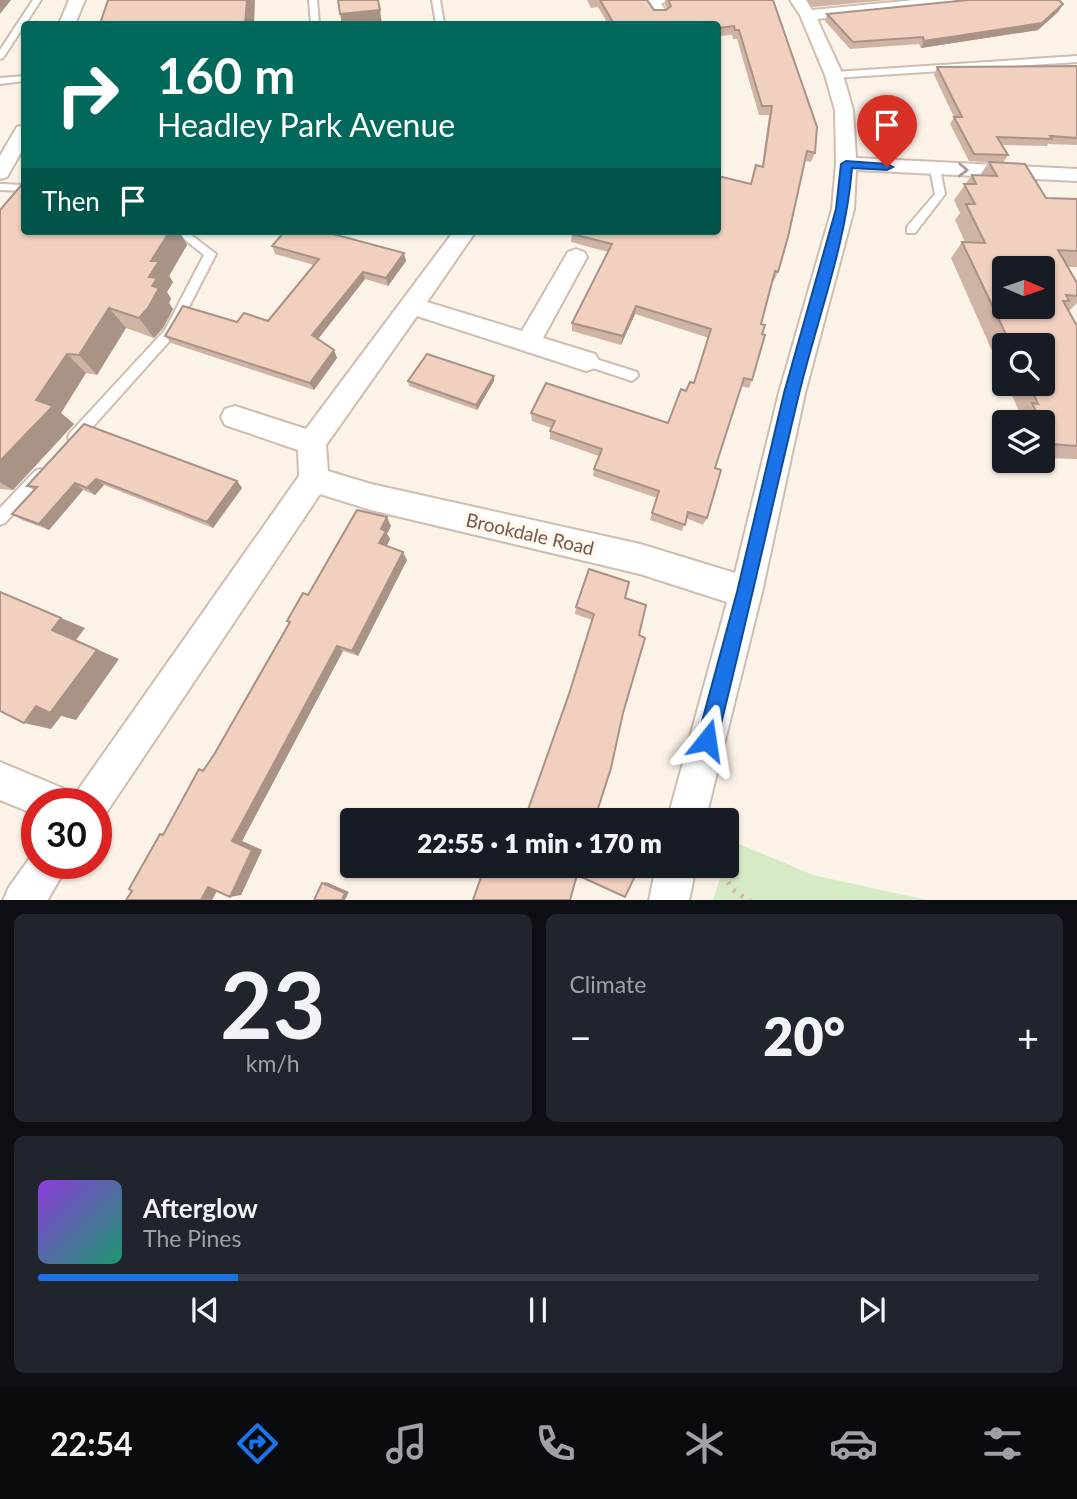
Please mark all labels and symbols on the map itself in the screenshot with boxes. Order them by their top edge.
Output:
pin [857,95,917,167]
one-way arrow [958,163,969,178]
north arrow [992,256,1055,318]
street label: Brookdale Road [464,508,596,559]
position arrow [670,703,744,777]
speed limit sign: 30 [21,788,112,879]

